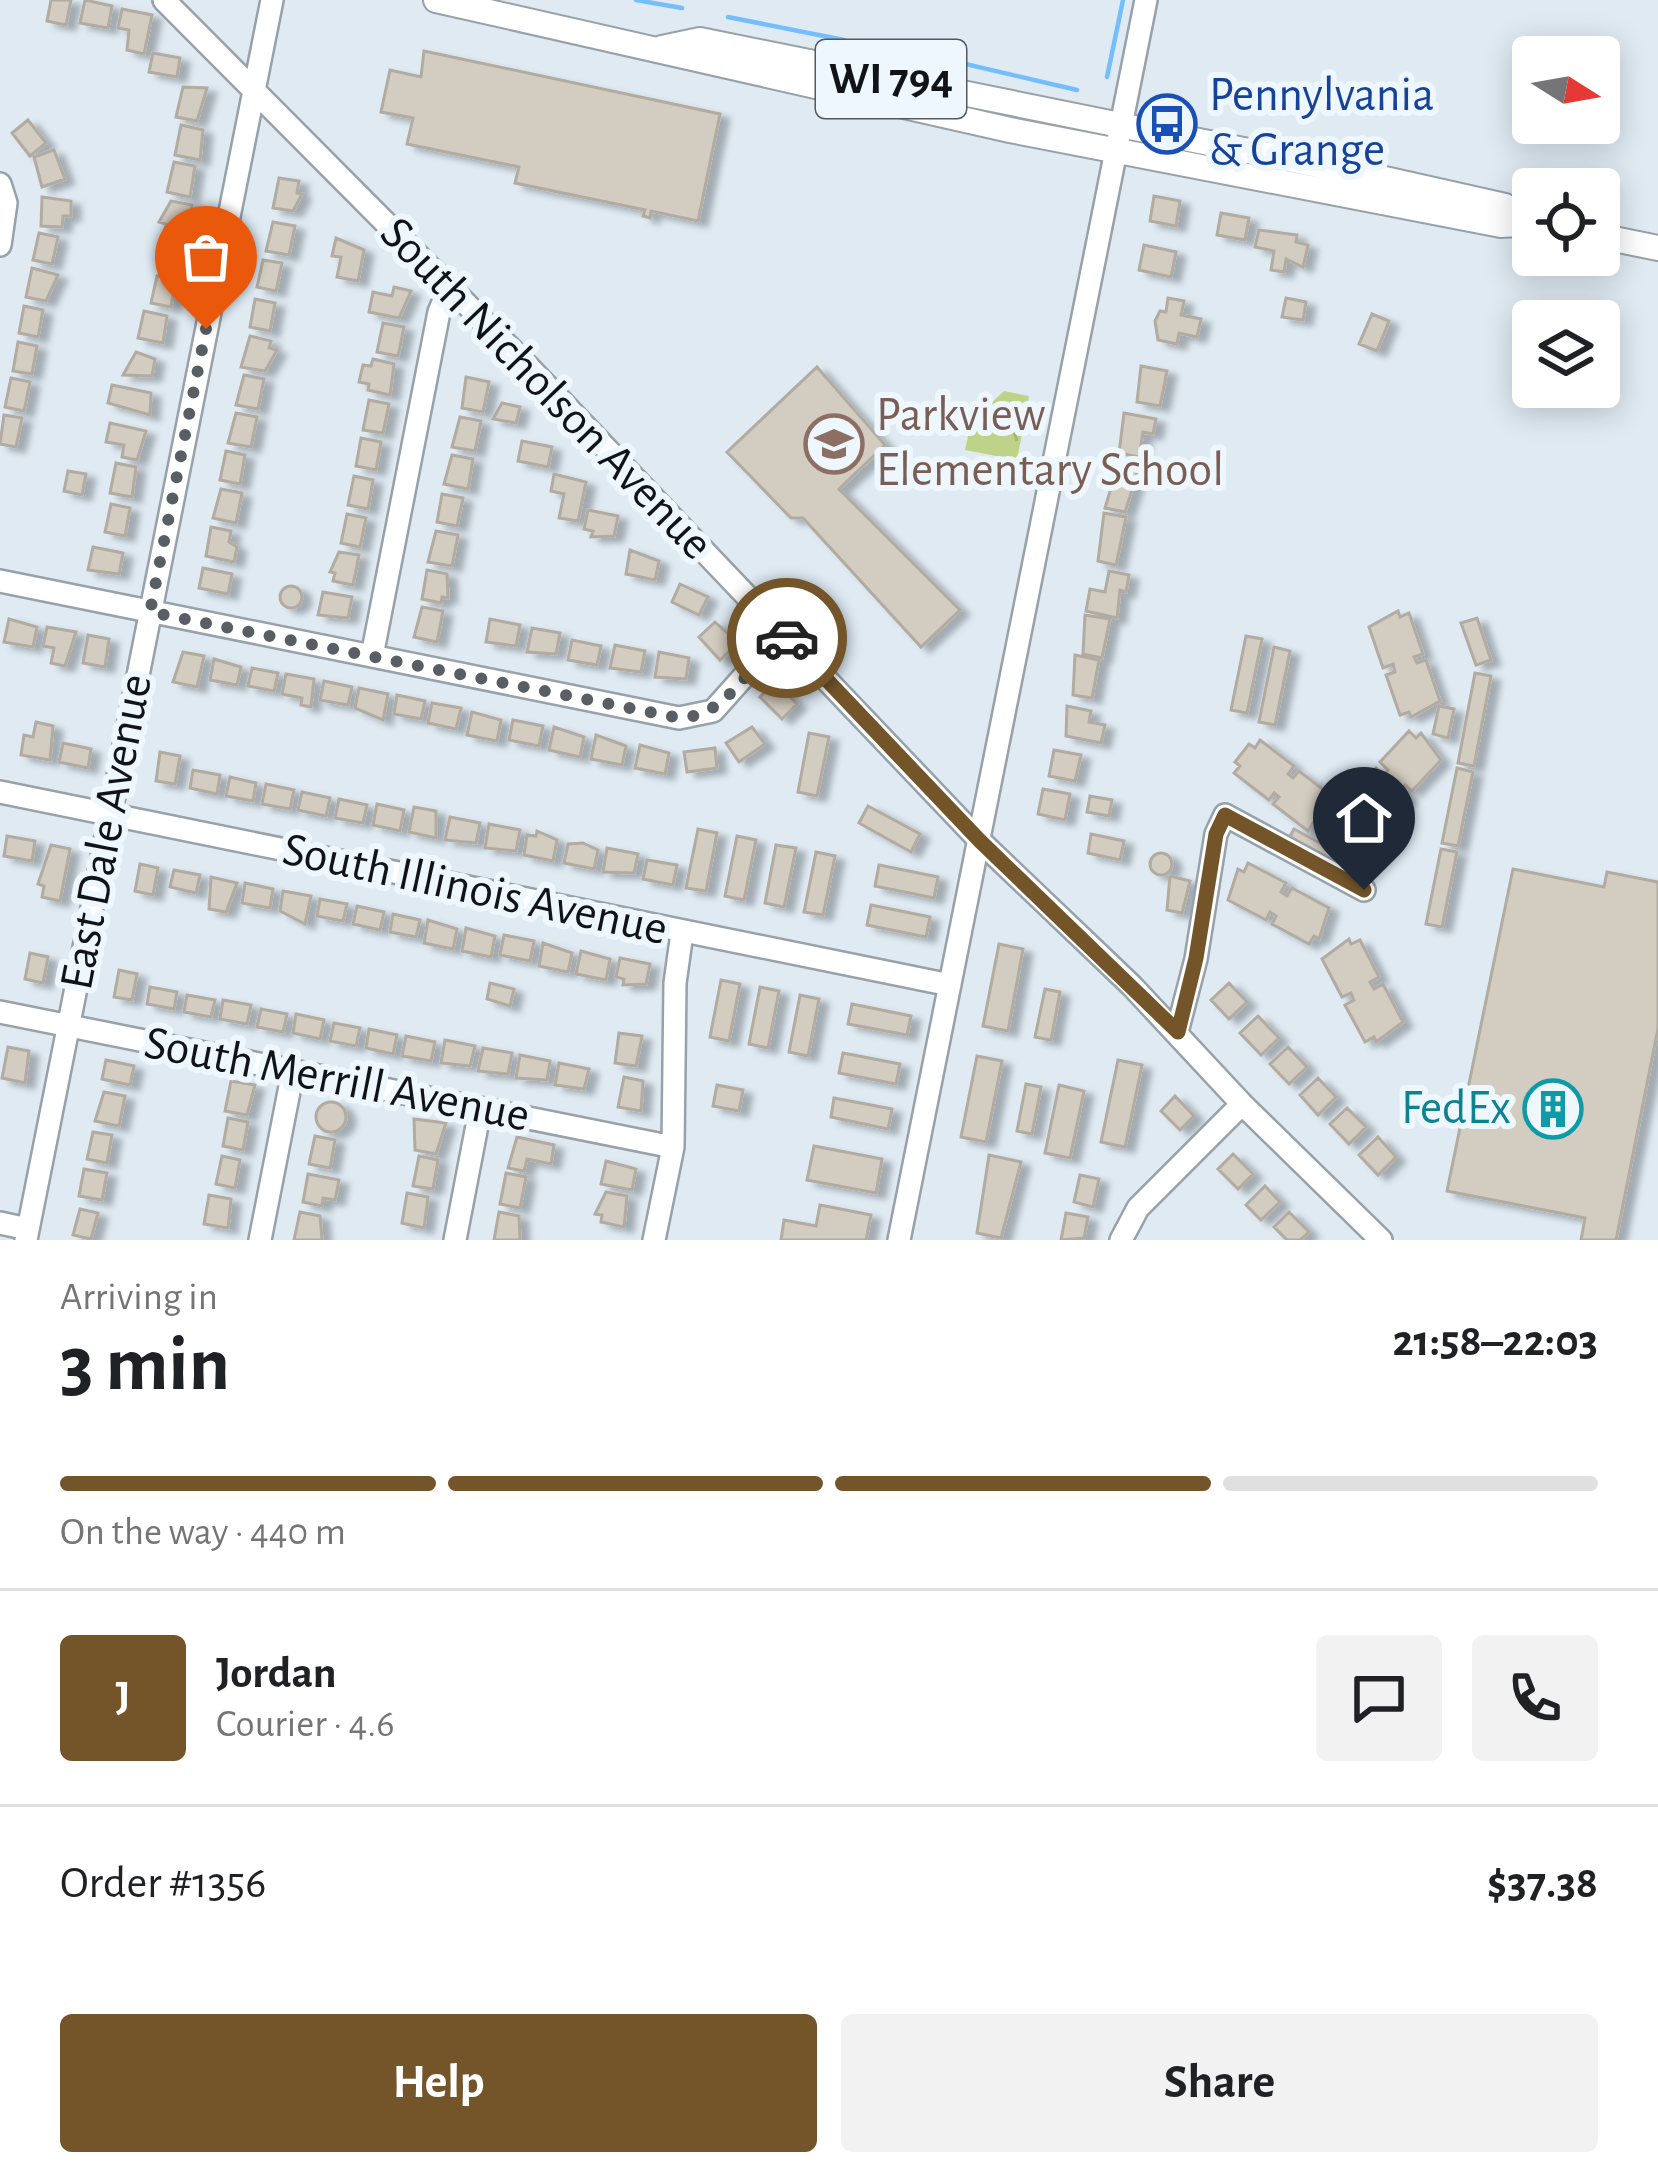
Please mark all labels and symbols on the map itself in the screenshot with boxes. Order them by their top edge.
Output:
north arrow [1512,36,1620,144]
road number: WI 794 [816,40,966,118]
place label: Pennylvania & Grange [1209,72,1434,175]
bus stop icon: Pennylvania & Grange [1136,93,1198,155]
pin [155,206,257,329]
street label: South Nicholson Avenue [371,209,721,569]
place label: Parkview Elementary School [876,392,1224,495]
school or university icon: Parkview Elementary School [803,413,865,475]
courier [727,578,847,698]
street label: East Dale Avenue [53,670,161,994]
pin [1313,767,1415,890]
street label: South Illinois Avenue [278,826,672,954]
street label: South Merrill Avenue [140,1019,534,1141]
building icon: FedEx [1522,1078,1584,1140]
place label: FedEx [1401,1085,1511,1133]

